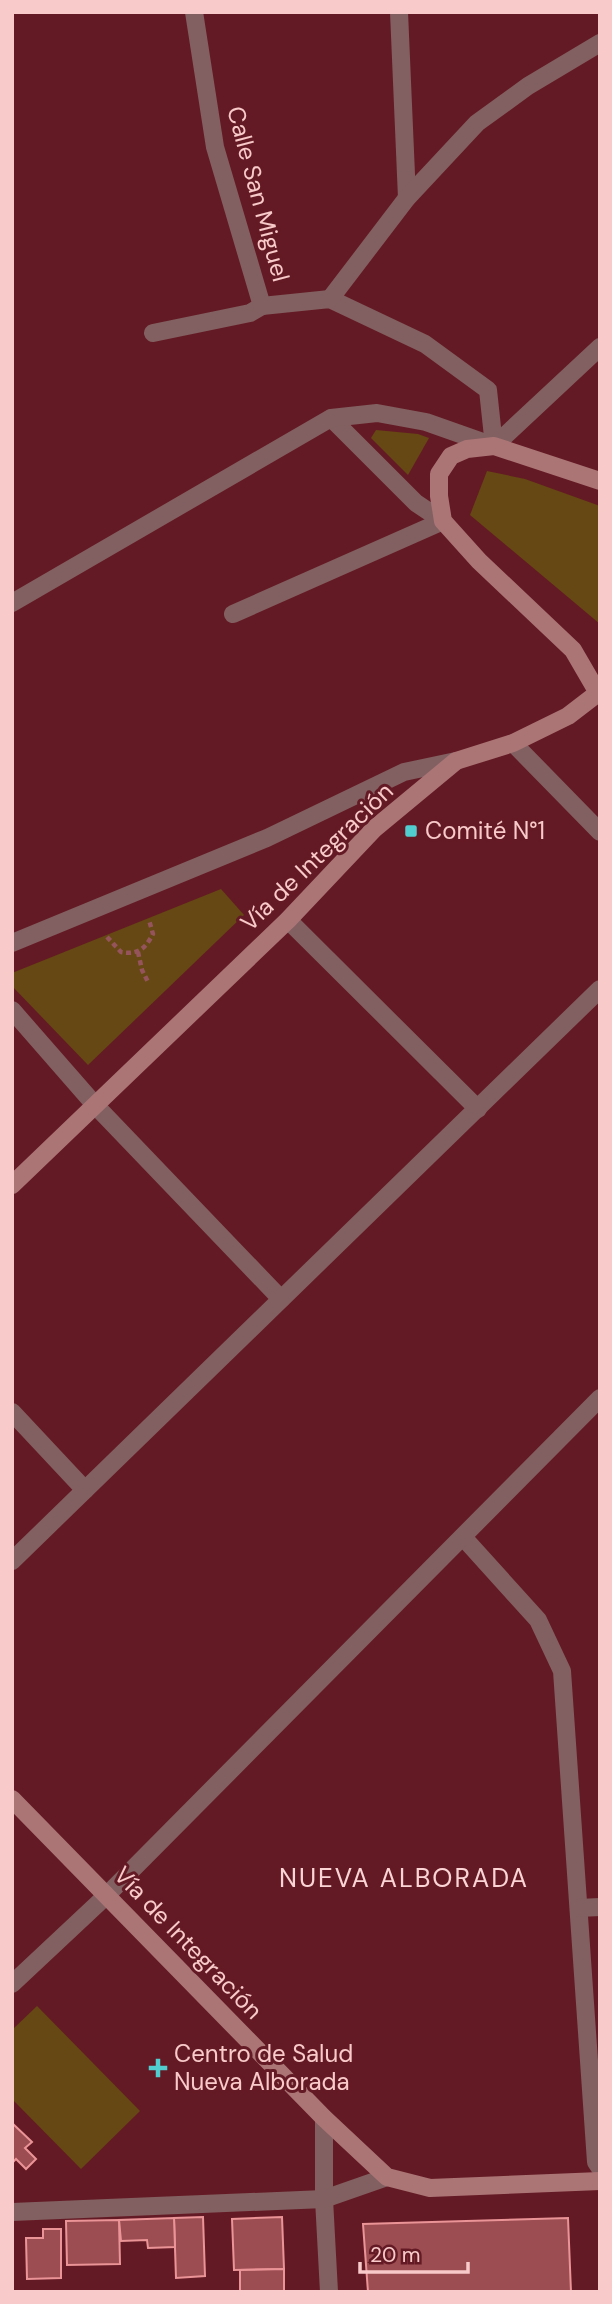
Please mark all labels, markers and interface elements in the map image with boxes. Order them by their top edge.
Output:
street label: Calle San Miguel [220,103,297,285]
street label: Vía de Integración [234,776,400,938]
place label: Comité N°1 [425,815,545,846]
marker: Comité N°1 [403,823,419,839]
street label: Vía de Integración [107,1860,269,2026]
district label: NUEVA ALBORADA [279,1861,529,1895]
place label: Centro de Salud Nueva Alborada [174,2038,353,2097]
marker: Centro de Salud Nueva Alborada [148,2058,168,2078]
scale bar [360,2230,468,2274]
text: 20 m [370,2241,421,2269]

